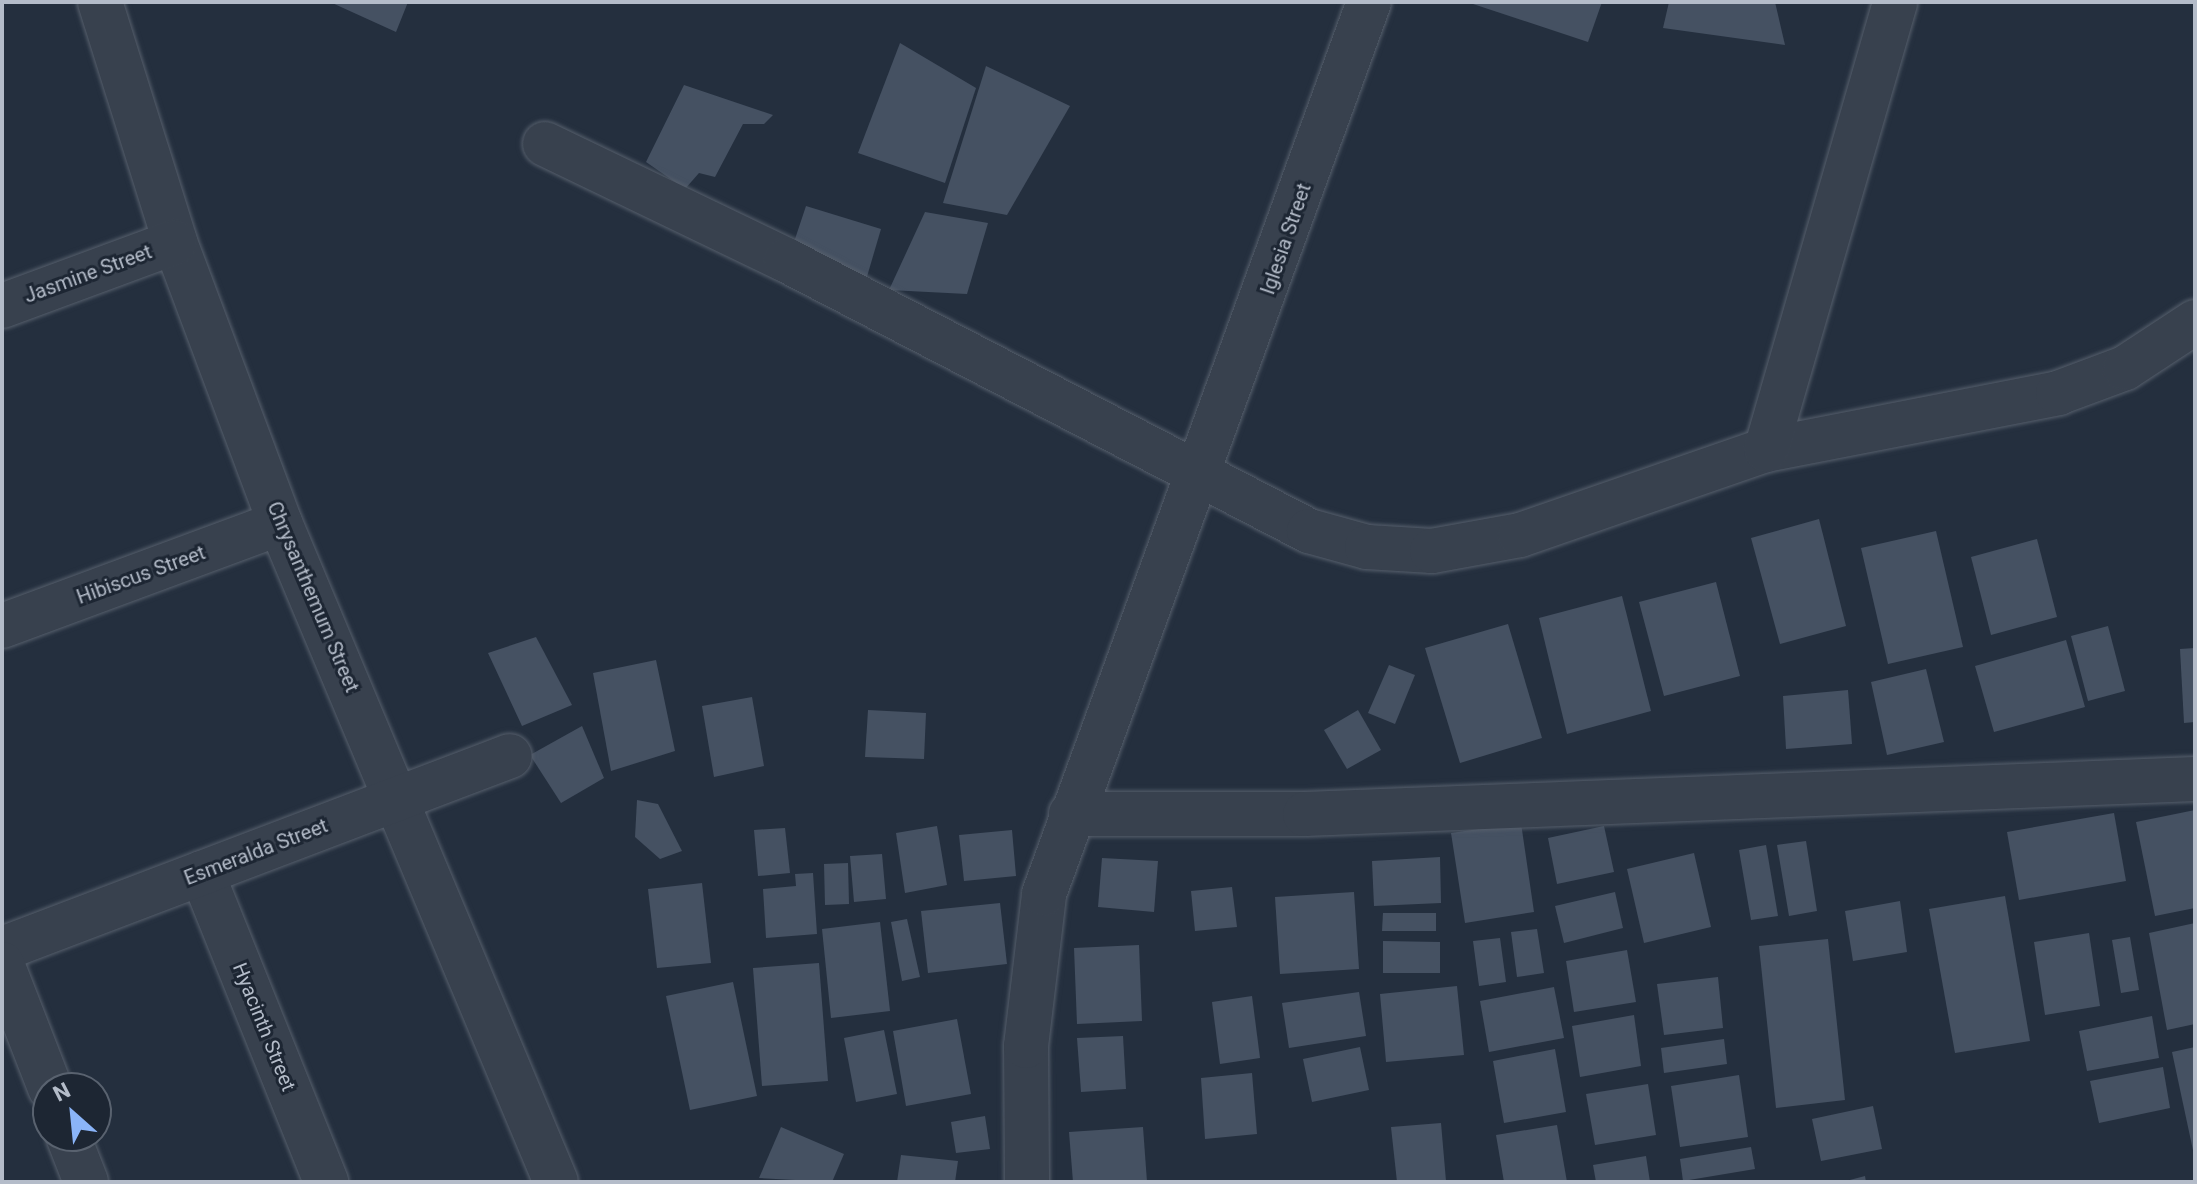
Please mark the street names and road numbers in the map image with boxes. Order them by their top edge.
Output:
street label: Iglesia Street [1256,180,1316,298]
street label: Jasmine Street [21,240,155,308]
street label: Chrysanthemum Street [262,498,364,696]
street label: Hibiscus Street [73,541,209,609]
street label: Esmeralda Street [181,814,331,890]
street label: Hyacinth Street [227,959,301,1095]

